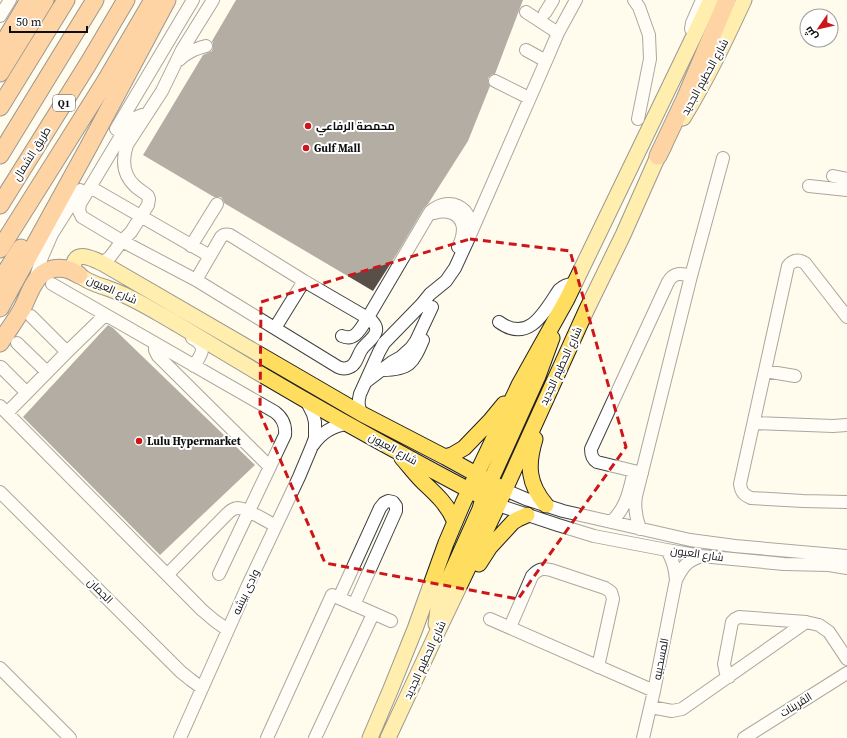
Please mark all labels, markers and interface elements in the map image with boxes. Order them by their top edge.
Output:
scale bar [10,8,87,34]
north arrow [799,8,839,48]
text: 50 m [16,14,42,30]
text: ش [801,23,821,43]
street label: شارع الحطيم الجديد [678,36,732,118]
road number: Q1 [53,95,75,111]
place label: محمصة الرفاعي [316,119,395,136]
marker: محمصة الرفاعي [303,121,313,131]
street label: طريق الشمال [9,124,55,184]
place label: Gulf Mall [314,141,361,156]
marker: Gulf Mall [301,143,311,153]
street label: شارع العيون [84,272,140,308]
street label: شارع الحطيم الجديد [536,324,586,408]
street label: شارع العيون [366,429,420,469]
place label: Lulu Hypermarket [147,434,242,449]
marker: Lulu Hypermarket [134,436,144,446]
street label: شارع العيون [669,543,725,565]
street label: وادى بيشه [229,567,263,617]
street label: الجمان [84,575,116,607]
street label: شارع الحطيم الجديد [400,618,450,702]
street label: المسحبيه [650,637,672,681]
street label: القرينات [777,689,815,721]

